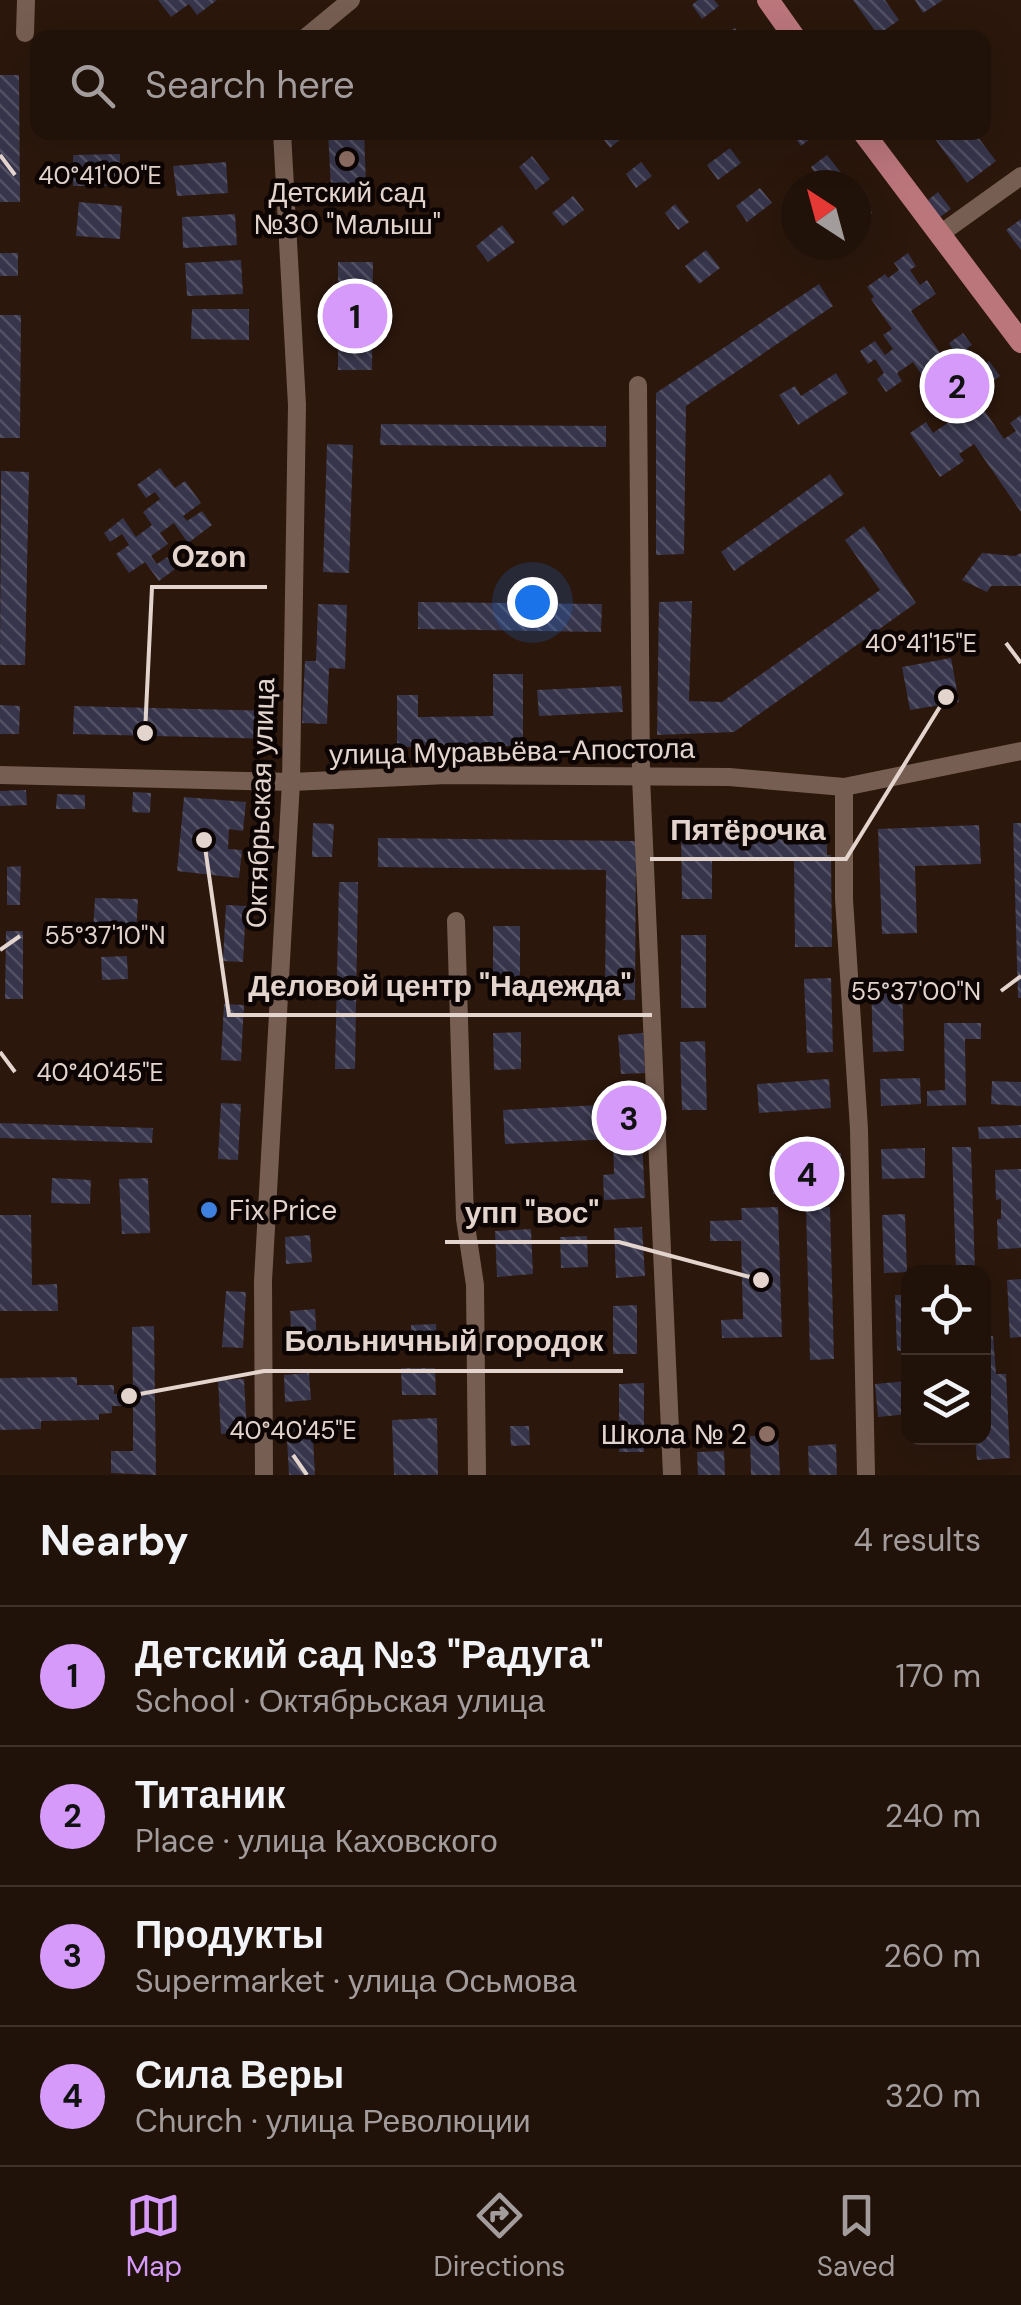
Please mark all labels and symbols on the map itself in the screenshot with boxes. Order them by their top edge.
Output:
marker: Детский сад №30 "Малыш" [336,148,358,170]
text: 40°41'00"E [38,159,162,192]
north arrow [781,170,871,260]
place label: Детский сад №30 "Малыш" [253,174,441,243]
pin: 1 [322,278,388,354]
pin: 2 [924,348,990,424]
callout: Ozon [152,527,267,587]
text: Ozon [171,537,247,576]
your location [507,577,558,628]
text: 40°41'15"E [865,627,977,660]
street label: Октябрьская улица [238,677,283,929]
street label: улица Муравьёва-Апостола [329,730,696,773]
callout: Пятёрочка [650,799,846,859]
text: Пятёрочка [670,810,826,849]
text: 55°37'10"N [45,919,165,952]
callout: Деловой центр "Надежда" [229,955,652,1015]
text: Деловой центр "Надежда" [248,966,632,1005]
text: 55°37'00"N [851,975,981,1008]
text: 40°40'45"E [36,1056,164,1089]
pin: 3 [596,1080,662,1156]
pin: 4 [774,1136,840,1212]
callout: упп "вос" [445,1182,619,1242]
place label: Fix Price [229,1192,337,1229]
text: упп "вос" [465,1193,599,1232]
marker: Fix Price [198,1199,220,1221]
callout: Больничный городок [264,1311,623,1371]
text: Больничный городок [285,1321,604,1360]
text: 40°40'45"E [229,1414,357,1447]
place label: Школа № 2 [601,1416,747,1453]
marker: Школа № 2 [756,1423,778,1445]

